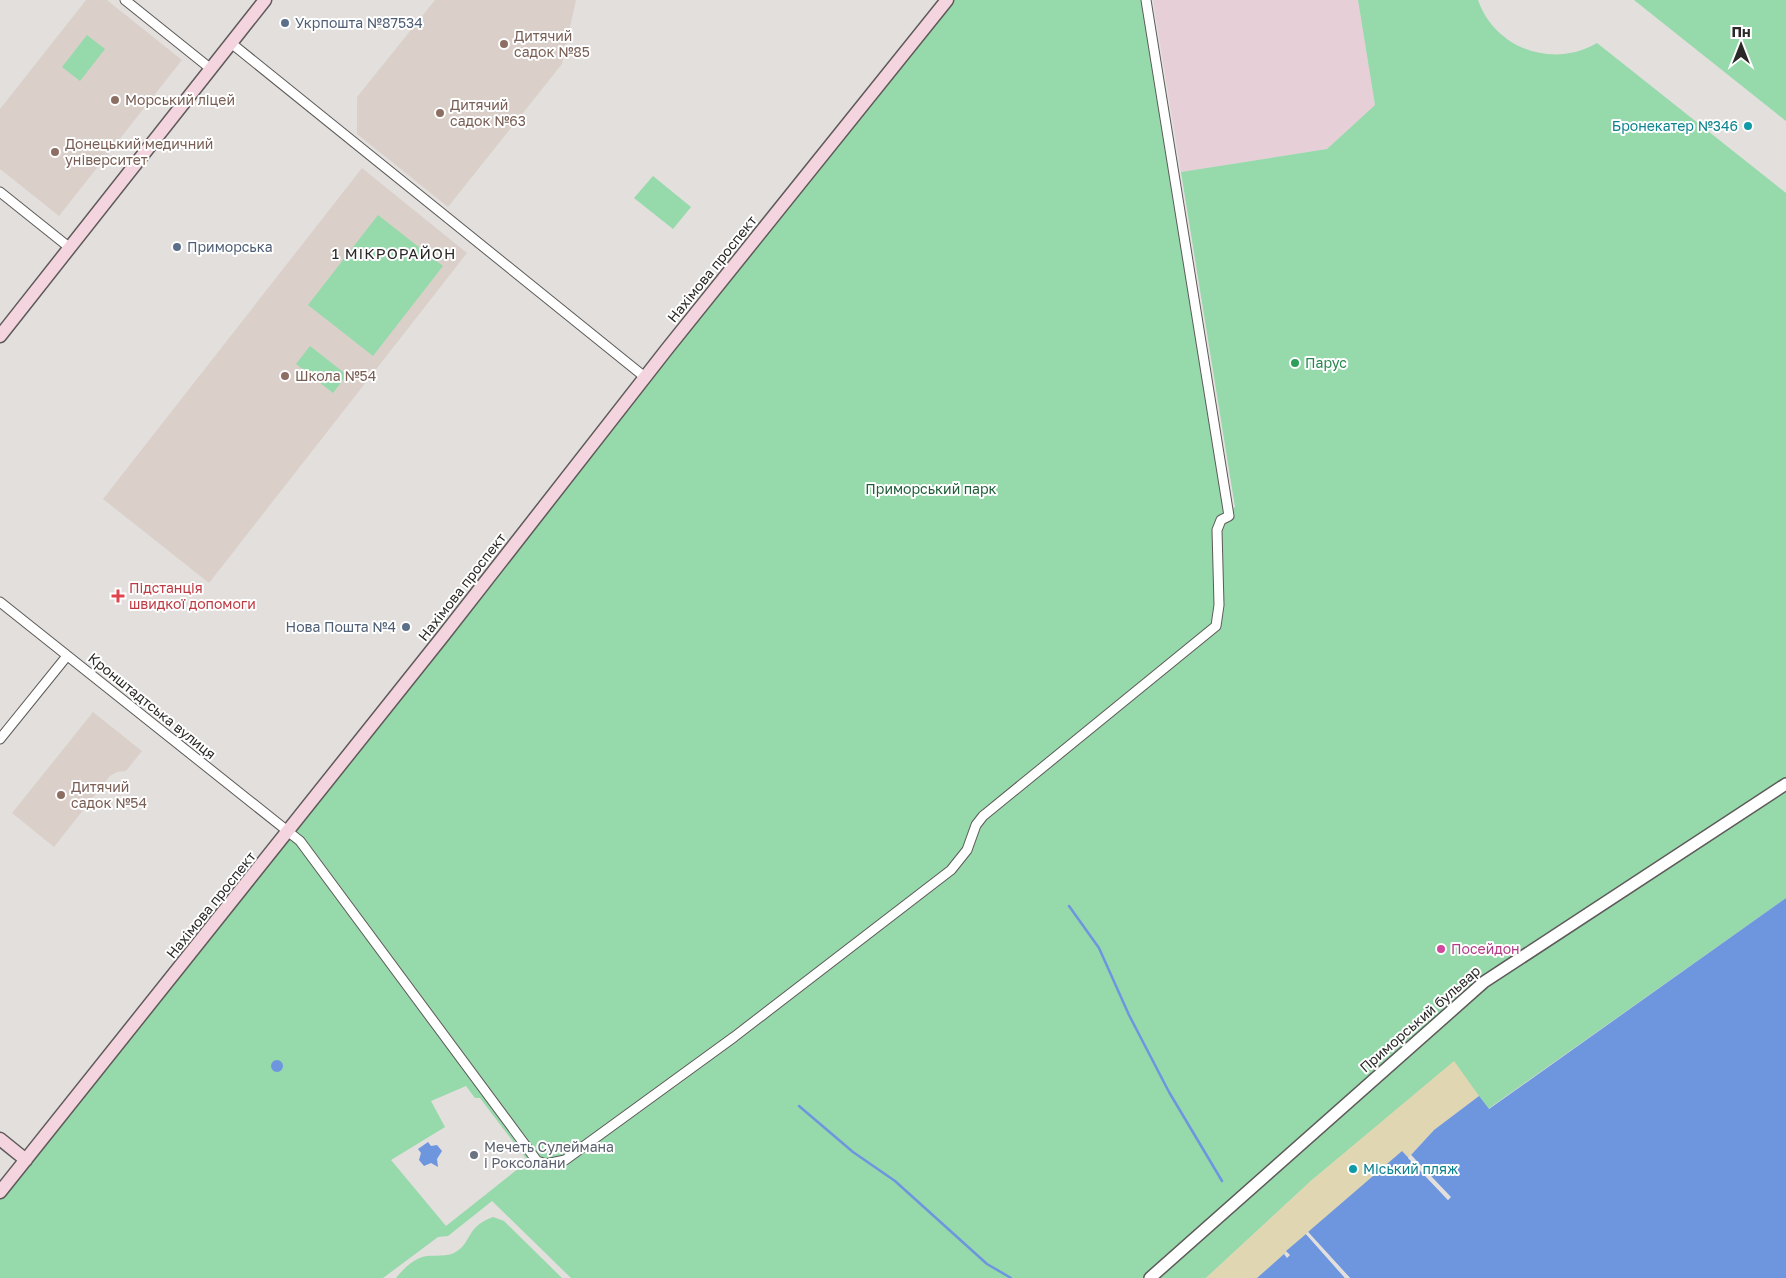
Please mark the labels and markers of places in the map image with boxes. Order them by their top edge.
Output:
place label: Укрпошта №87534 [295,14,423,31]
marker: Укрпошта №87534 [279,17,291,29]
place label: Дитячий садок №85 [514,27,590,60]
marker: Дитячий садок №85 [498,38,510,50]
place label: Морський ліцей [125,91,235,108]
marker: Морський ліцей [109,94,121,106]
place label: Дитячий садок №63 [450,96,526,129]
marker: Дитячий садок №63 [434,107,446,119]
place label: Бронекатер №346 [1612,117,1738,134]
marker: Бронекатер №346 [1742,120,1754,132]
place label: Донецький медичний університет [65,135,213,168]
marker: Донецький медичний університет [49,146,61,158]
place label: Приморська [187,238,273,255]
marker: Приморська [171,241,183,253]
place label: Парус [1305,354,1347,371]
marker: Парус [1289,357,1301,369]
place label: Школа №54 [295,367,376,384]
marker: Школа №54 [279,370,291,382]
place label: Підстанція швидкої допомоги [129,579,256,612]
marker: Підстанція швидкої допомоги [111,589,125,603]
place label: Нова Пошта №4 [286,618,396,635]
marker: Нова Пошта №4 [400,621,412,633]
place label: Дитячий садок №54 [71,778,147,811]
marker: Дитячий садок №54 [55,789,67,801]
place label: Посейдон [1451,940,1520,957]
marker: Посейдон [1435,943,1447,955]
place label: Мечеть Сулеймана і Роксолани [484,1138,614,1171]
marker: Мечеть Сулеймана і Роксолани [468,1149,480,1161]
place label: Міський пляж [1363,1160,1458,1177]
marker: Міський пляж [1347,1163,1359,1175]

